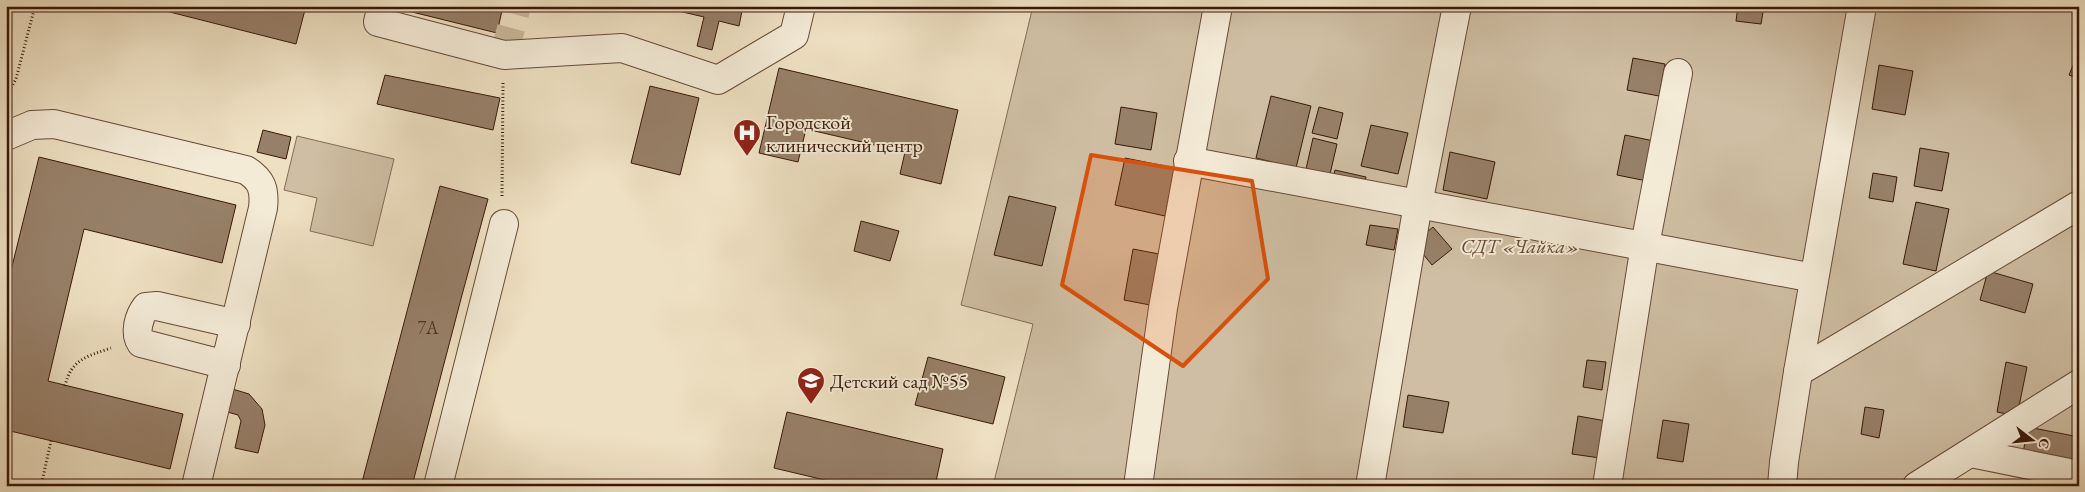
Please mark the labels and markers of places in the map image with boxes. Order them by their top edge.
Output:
place label: Городской клинический центр [766,109,923,158]
hospital icon: Городской клинический центр [732,118,762,157]
school or university icon: Детский сад №55 [796,366,826,405]
place label: Детский сад №55 [830,368,968,394]

